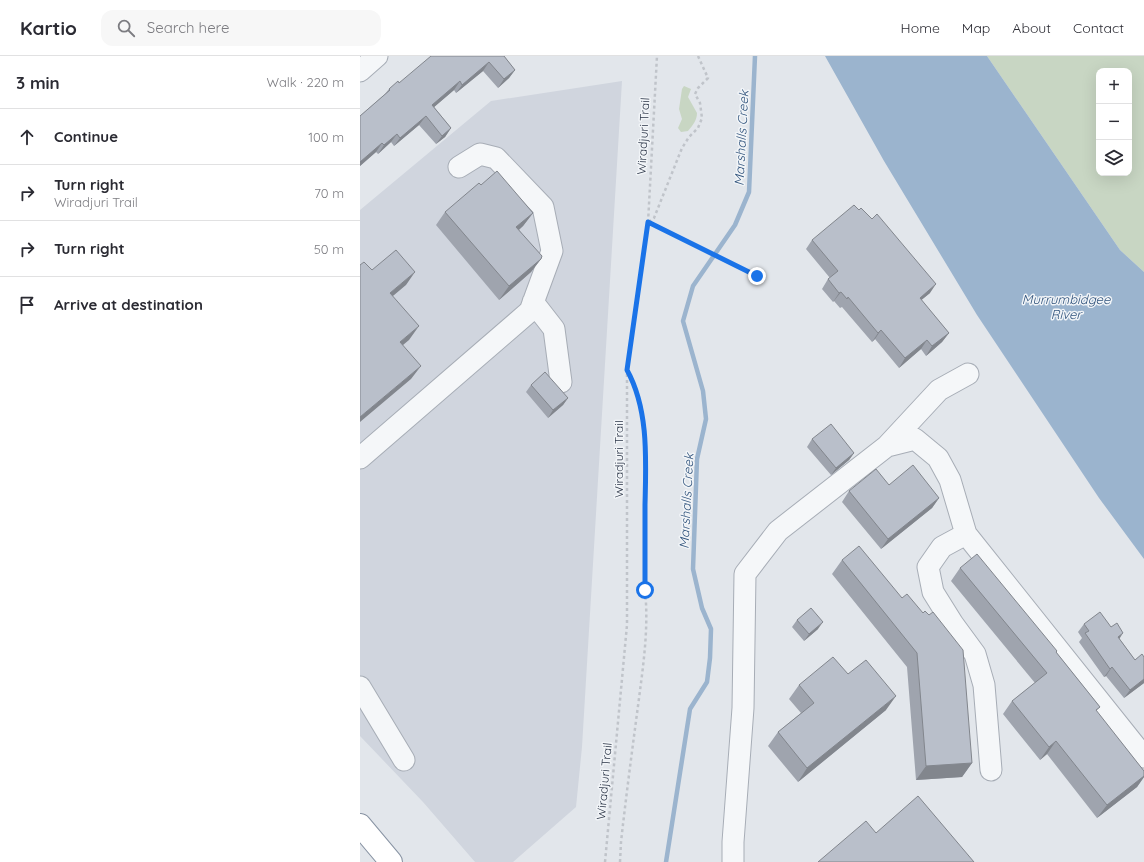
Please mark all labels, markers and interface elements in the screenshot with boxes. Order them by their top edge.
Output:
search box [101,10,381,46]
text: Kartio [20,16,77,40]
icon: search [115,17,137,39]
text: Search here [147,18,230,37]
text: Home [901,19,940,37]
text: Map [962,19,990,37]
text: About [1012,19,1051,37]
text: Contact [1073,19,1124,37]
map controls [1096,68,1132,176]
button: + [1096,68,1132,104]
text: 3 min [16,72,60,93]
text: Walk · 220 m [267,74,344,90]
water label: Marshalls Creek [731,89,752,186]
street label: Wiradjuri Trail [633,97,653,175]
button: − [1096,104,1132,140]
icon: ahead [16,126,38,148]
text: Continue [54,127,118,146]
text: 100 m [308,129,344,145]
button: layers [1096,140,1132,176]
text: Turn right [54,175,125,194]
icon: right [16,182,38,204]
text: 70 m [314,185,344,201]
text: Wiradjuri Trail [54,194,138,210]
icon: right [16,238,38,260]
text: Turn right [54,239,125,258]
text: 50 m [314,241,344,257]
route end [748,267,766,285]
water label: Murrumbidgee River [1022,291,1111,322]
icon: arrive [16,294,38,316]
text: Arrive at destination [54,295,203,314]
street label: Wiradjuri Trail [611,420,626,498]
water label: Marshalls Creek [676,452,697,549]
route start [636,581,654,599]
street label: Wiradjuri Trail [593,742,615,820]

